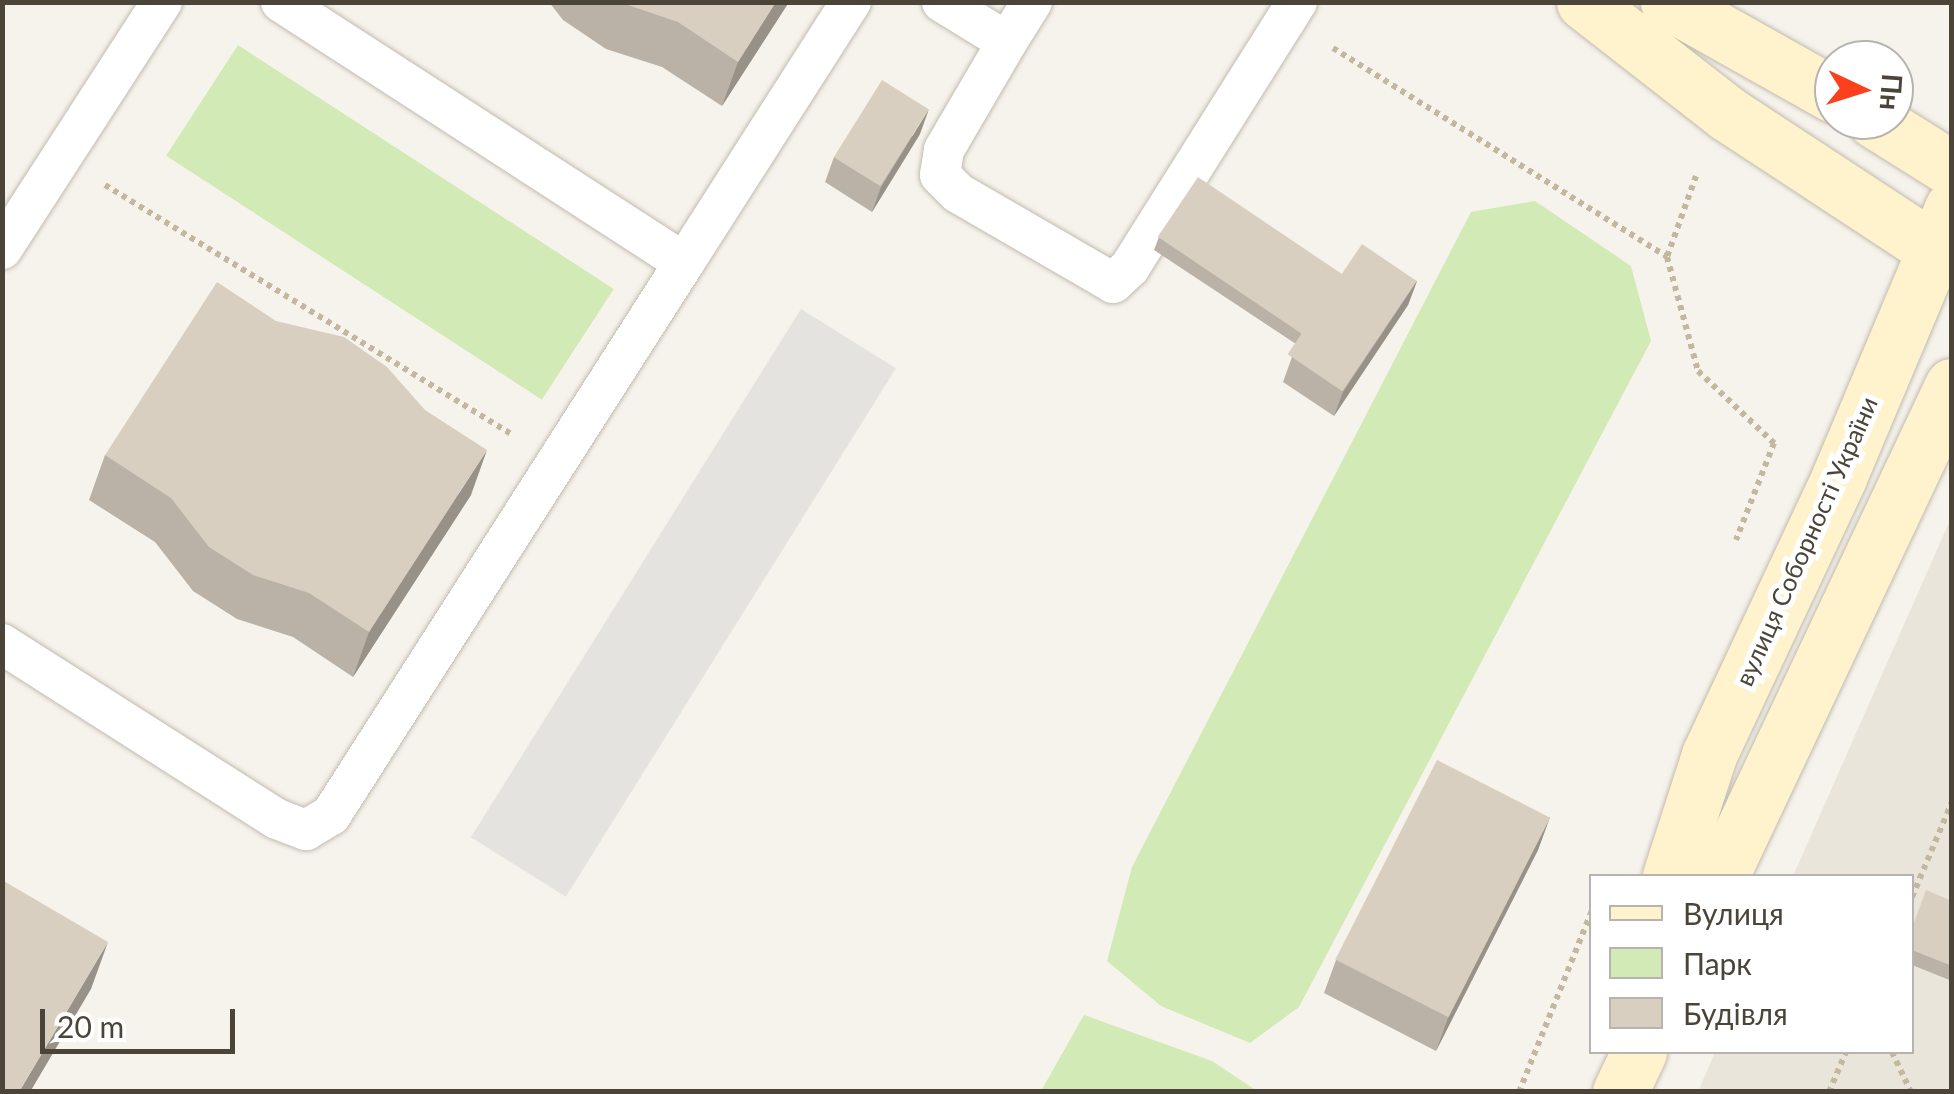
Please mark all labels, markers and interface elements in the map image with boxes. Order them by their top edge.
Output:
north arrow [1814,40,1914,140]
text: Пн [1874,72,1910,111]
street label: вулиця Соборності України [1729,392,1883,690]
legend [1589,874,1914,1054]
text: Вулиця [1683,895,1784,931]
text: Парк [1683,945,1752,981]
scale bar [45,989,240,1051]
text: Будівля [1683,995,1788,1031]
text: 20 m [57,1008,124,1044]

